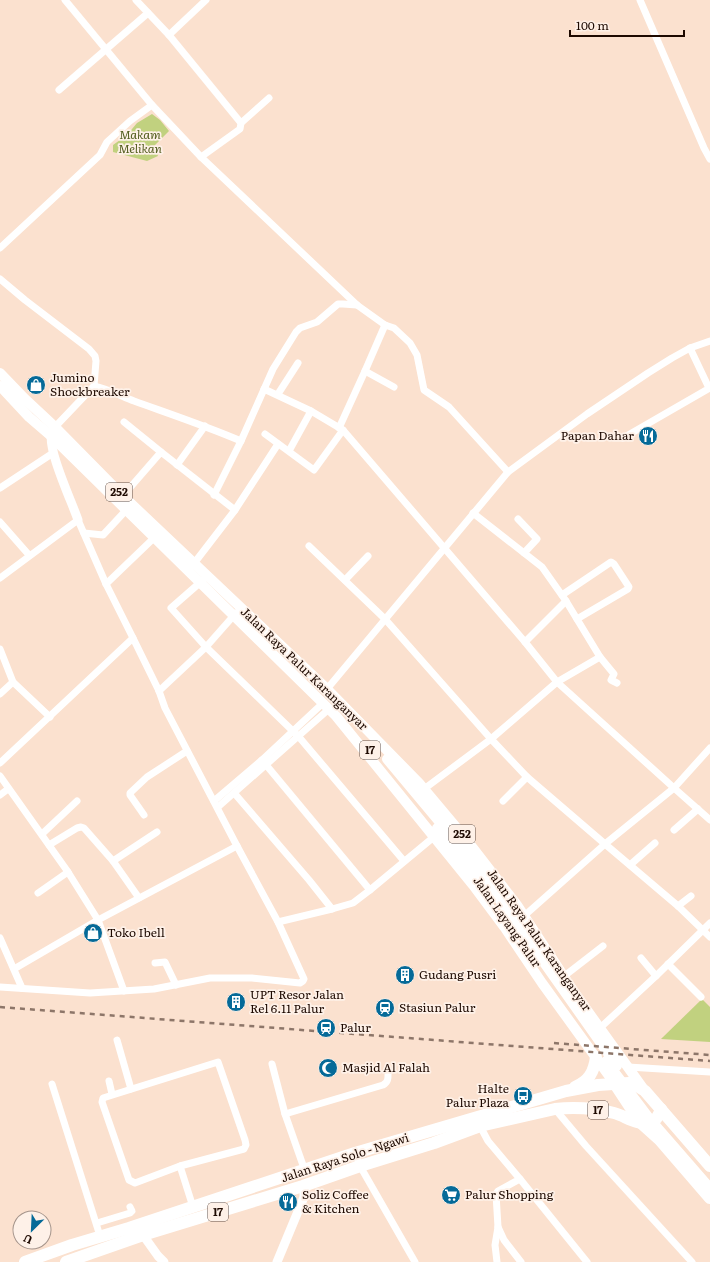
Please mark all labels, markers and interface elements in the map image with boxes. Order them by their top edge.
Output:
scale bar [570,12,684,38]
text: 100 m [576,16,609,34]
park label: Makam Melikan [118,125,162,157]
place label: Jumino Shockbreaker [50,368,130,400]
shop icon: Jumino Shockbreaker [25,374,47,396]
restaurant icon: Papan Dahar [637,425,659,447]
place label: Papan Dahar [561,426,634,444]
road number: 252 [106,483,132,501]
street label: Jalan Raya Palur Karanganyar [237,603,373,734]
road number: 17 [360,741,380,759]
road number: 252 [449,825,475,843]
street label: Jalan Raya Palur Karanganyar [483,864,596,1015]
street label: Jalan Layang Palur [470,872,546,971]
shop icon: Toko Ibell [82,922,104,944]
place label: Toko Ibell [107,923,165,941]
building icon: Gudang Pusri [394,964,416,986]
place label: Gudang Pusri [419,965,496,983]
place label: UPT Resor Jalan Rel 6.11 Palur [250,985,344,1017]
building icon: UPT Resor Jalan Rel 6.11 Palur [225,991,247,1013]
station icon: Stasiun Palur [374,997,396,1019]
place label: Stasiun Palur [399,998,476,1016]
station icon: Palur [315,1017,337,1039]
place label: Palur [340,1018,371,1036]
mosque icon: Masjid Al Falah [317,1057,339,1079]
place label: Masjid Al Falah [342,1058,430,1076]
place label: Halte Palur Plaza [446,1079,510,1111]
bus stop icon: Halte Palur Plaza [512,1085,534,1107]
road number: 17 [588,1101,608,1119]
street label: Jalan Raya Solo - Ngawi [278,1128,411,1186]
supermarket icon: Palur Shopping [440,1184,462,1206]
place label: Soliz Coffee & Kitchen [302,1185,369,1217]
place label: Palur Shopping [465,1185,554,1203]
restaurant icon: Soliz Coffee & Kitchen [277,1191,299,1213]
road number: 17 [208,1203,228,1221]
north arrow [12,1210,52,1250]
text: U [20,1231,35,1249]

